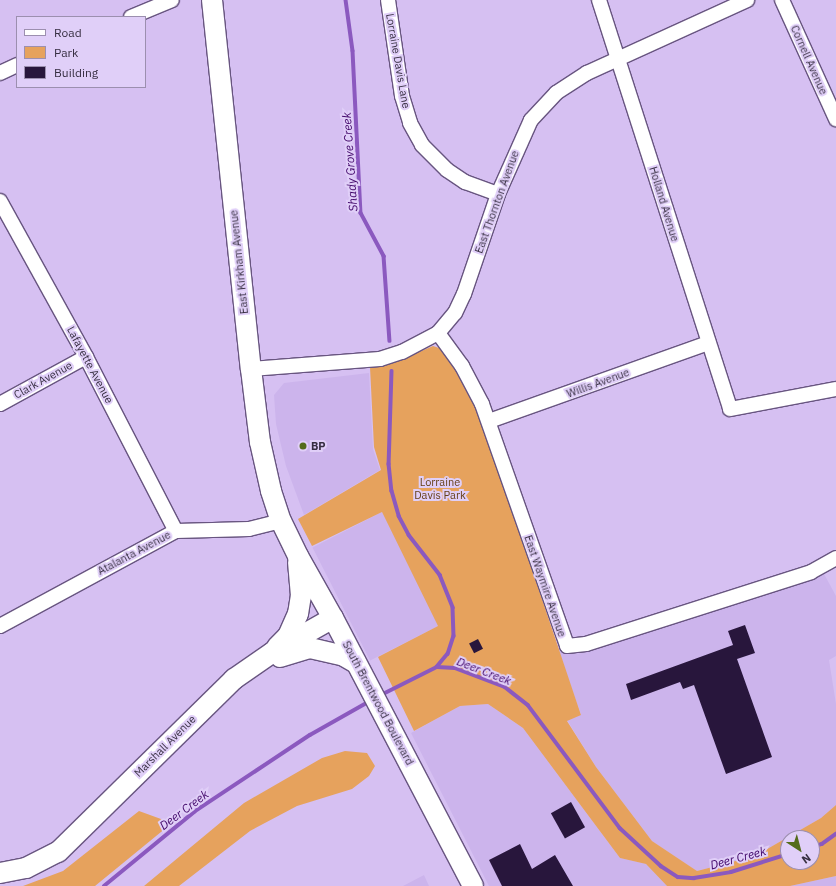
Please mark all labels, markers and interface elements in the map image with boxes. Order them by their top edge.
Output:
street label: Lorraine Davis Lane [383,13,413,109]
legend [16,16,146,88]
street label: Cornell Avenue [788,23,830,97]
text: Road [54,25,82,40]
text: Park [54,45,78,60]
text: Building [54,65,98,80]
water label: Shady Grove Creek [339,112,361,212]
street label: East Thornton Avenue [472,149,522,255]
street label: Holland Avenue [646,165,682,243]
street label: East Kirkham Avenue [227,209,251,315]
street label: Lafayette Avenue [64,324,116,406]
street label: Clark Avenue [11,359,75,401]
street label: Willis Avenue [565,366,631,400]
place label: BP [311,439,326,453]
marker: BP [298,441,308,451]
park label: Lorraine Davis Park [414,476,466,502]
street label: Atalanta Avenue [95,528,173,578]
street label: East Waymire Avenue [521,533,569,639]
street label: South Brentwood Boulevard [340,639,416,767]
water label: Deer Creek [455,654,513,688]
street label: Marshall Avenue [131,712,199,780]
water label: Deer Creek [157,787,211,833]
north arrow [780,830,820,870]
water label: Deer Creek [708,844,768,872]
text: N [799,851,814,867]

